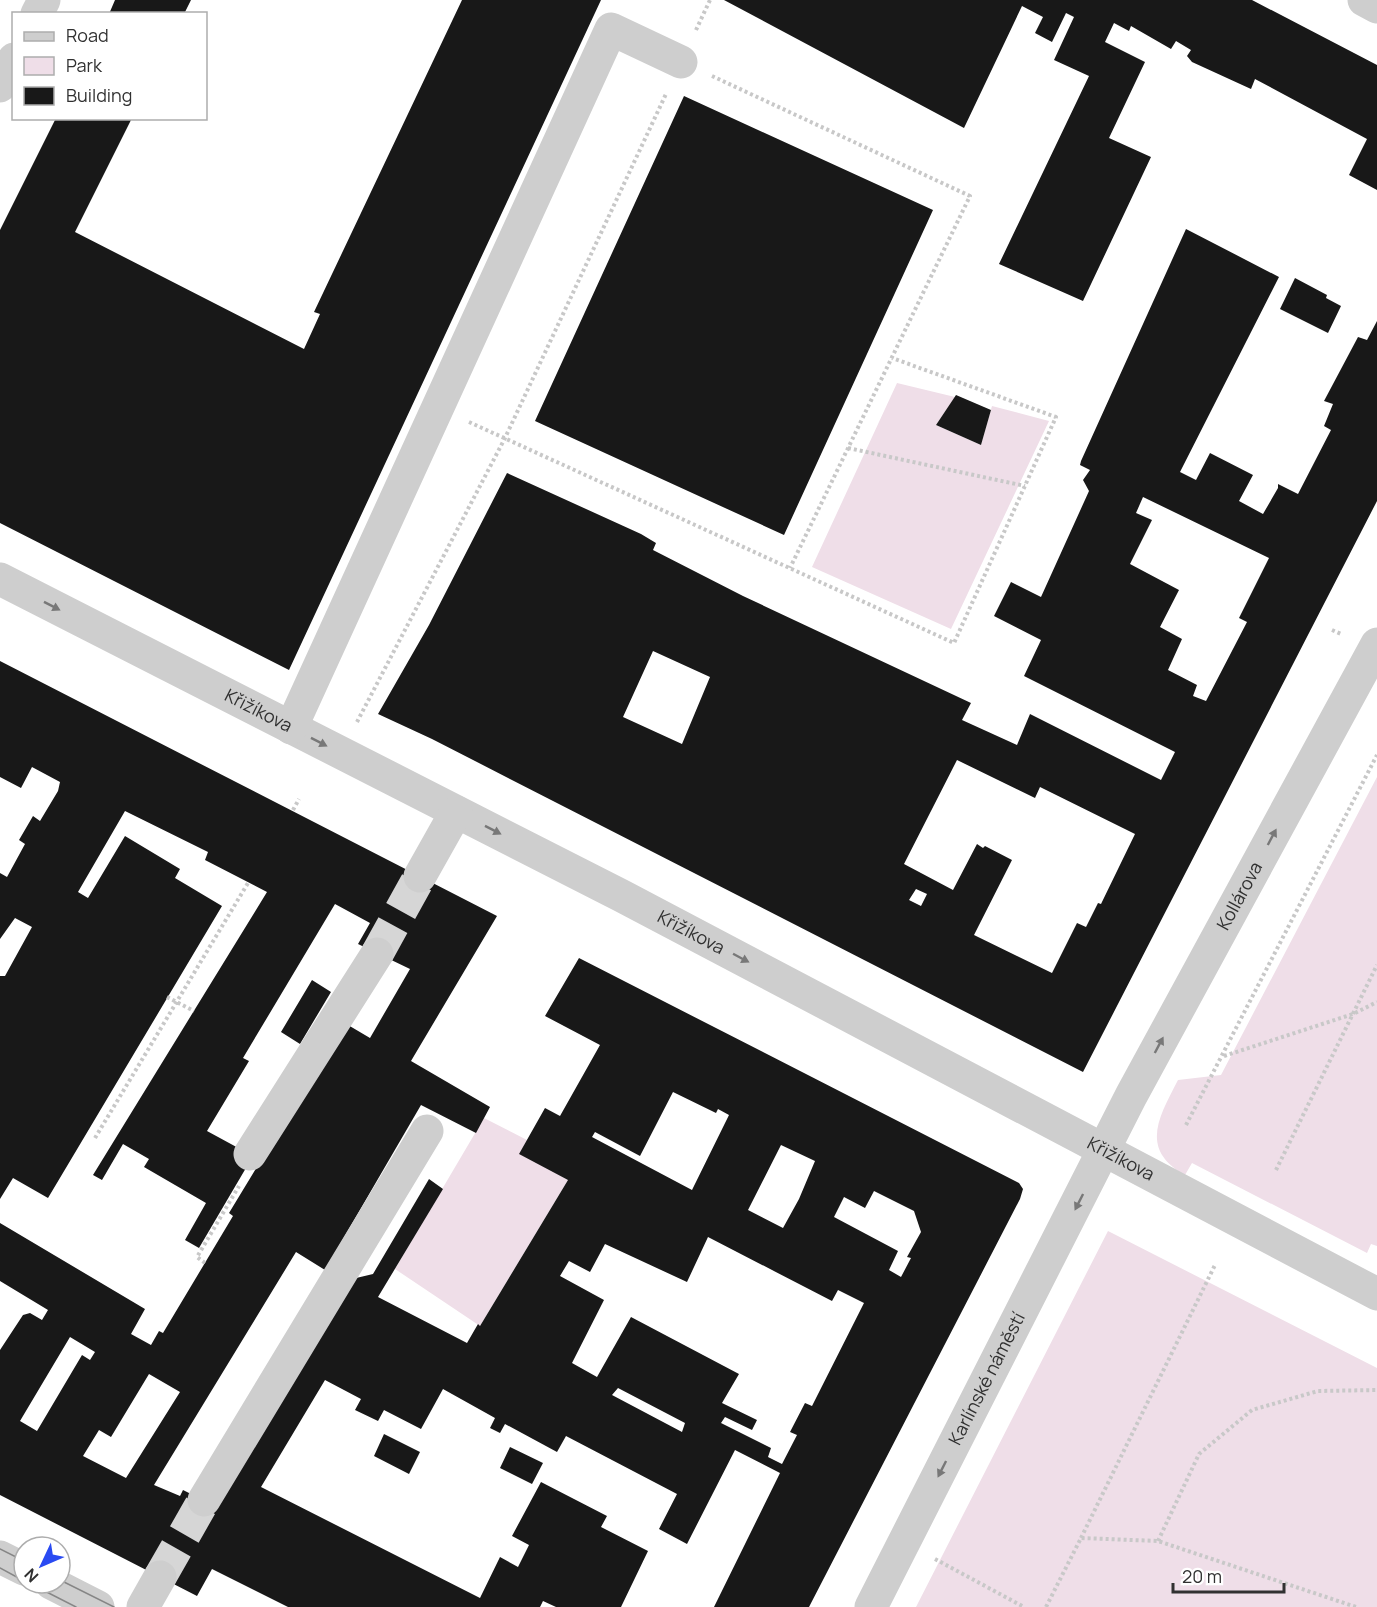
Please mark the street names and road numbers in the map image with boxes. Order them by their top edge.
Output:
street label: Křižíkova [221,683,297,737]
street label: Kollárova [1211,857,1267,934]
street label: Křižíkova [654,904,729,959]
street label: Křižíkova [1083,1130,1159,1186]
street label: Karlínské náměstí [942,1308,1030,1449]

